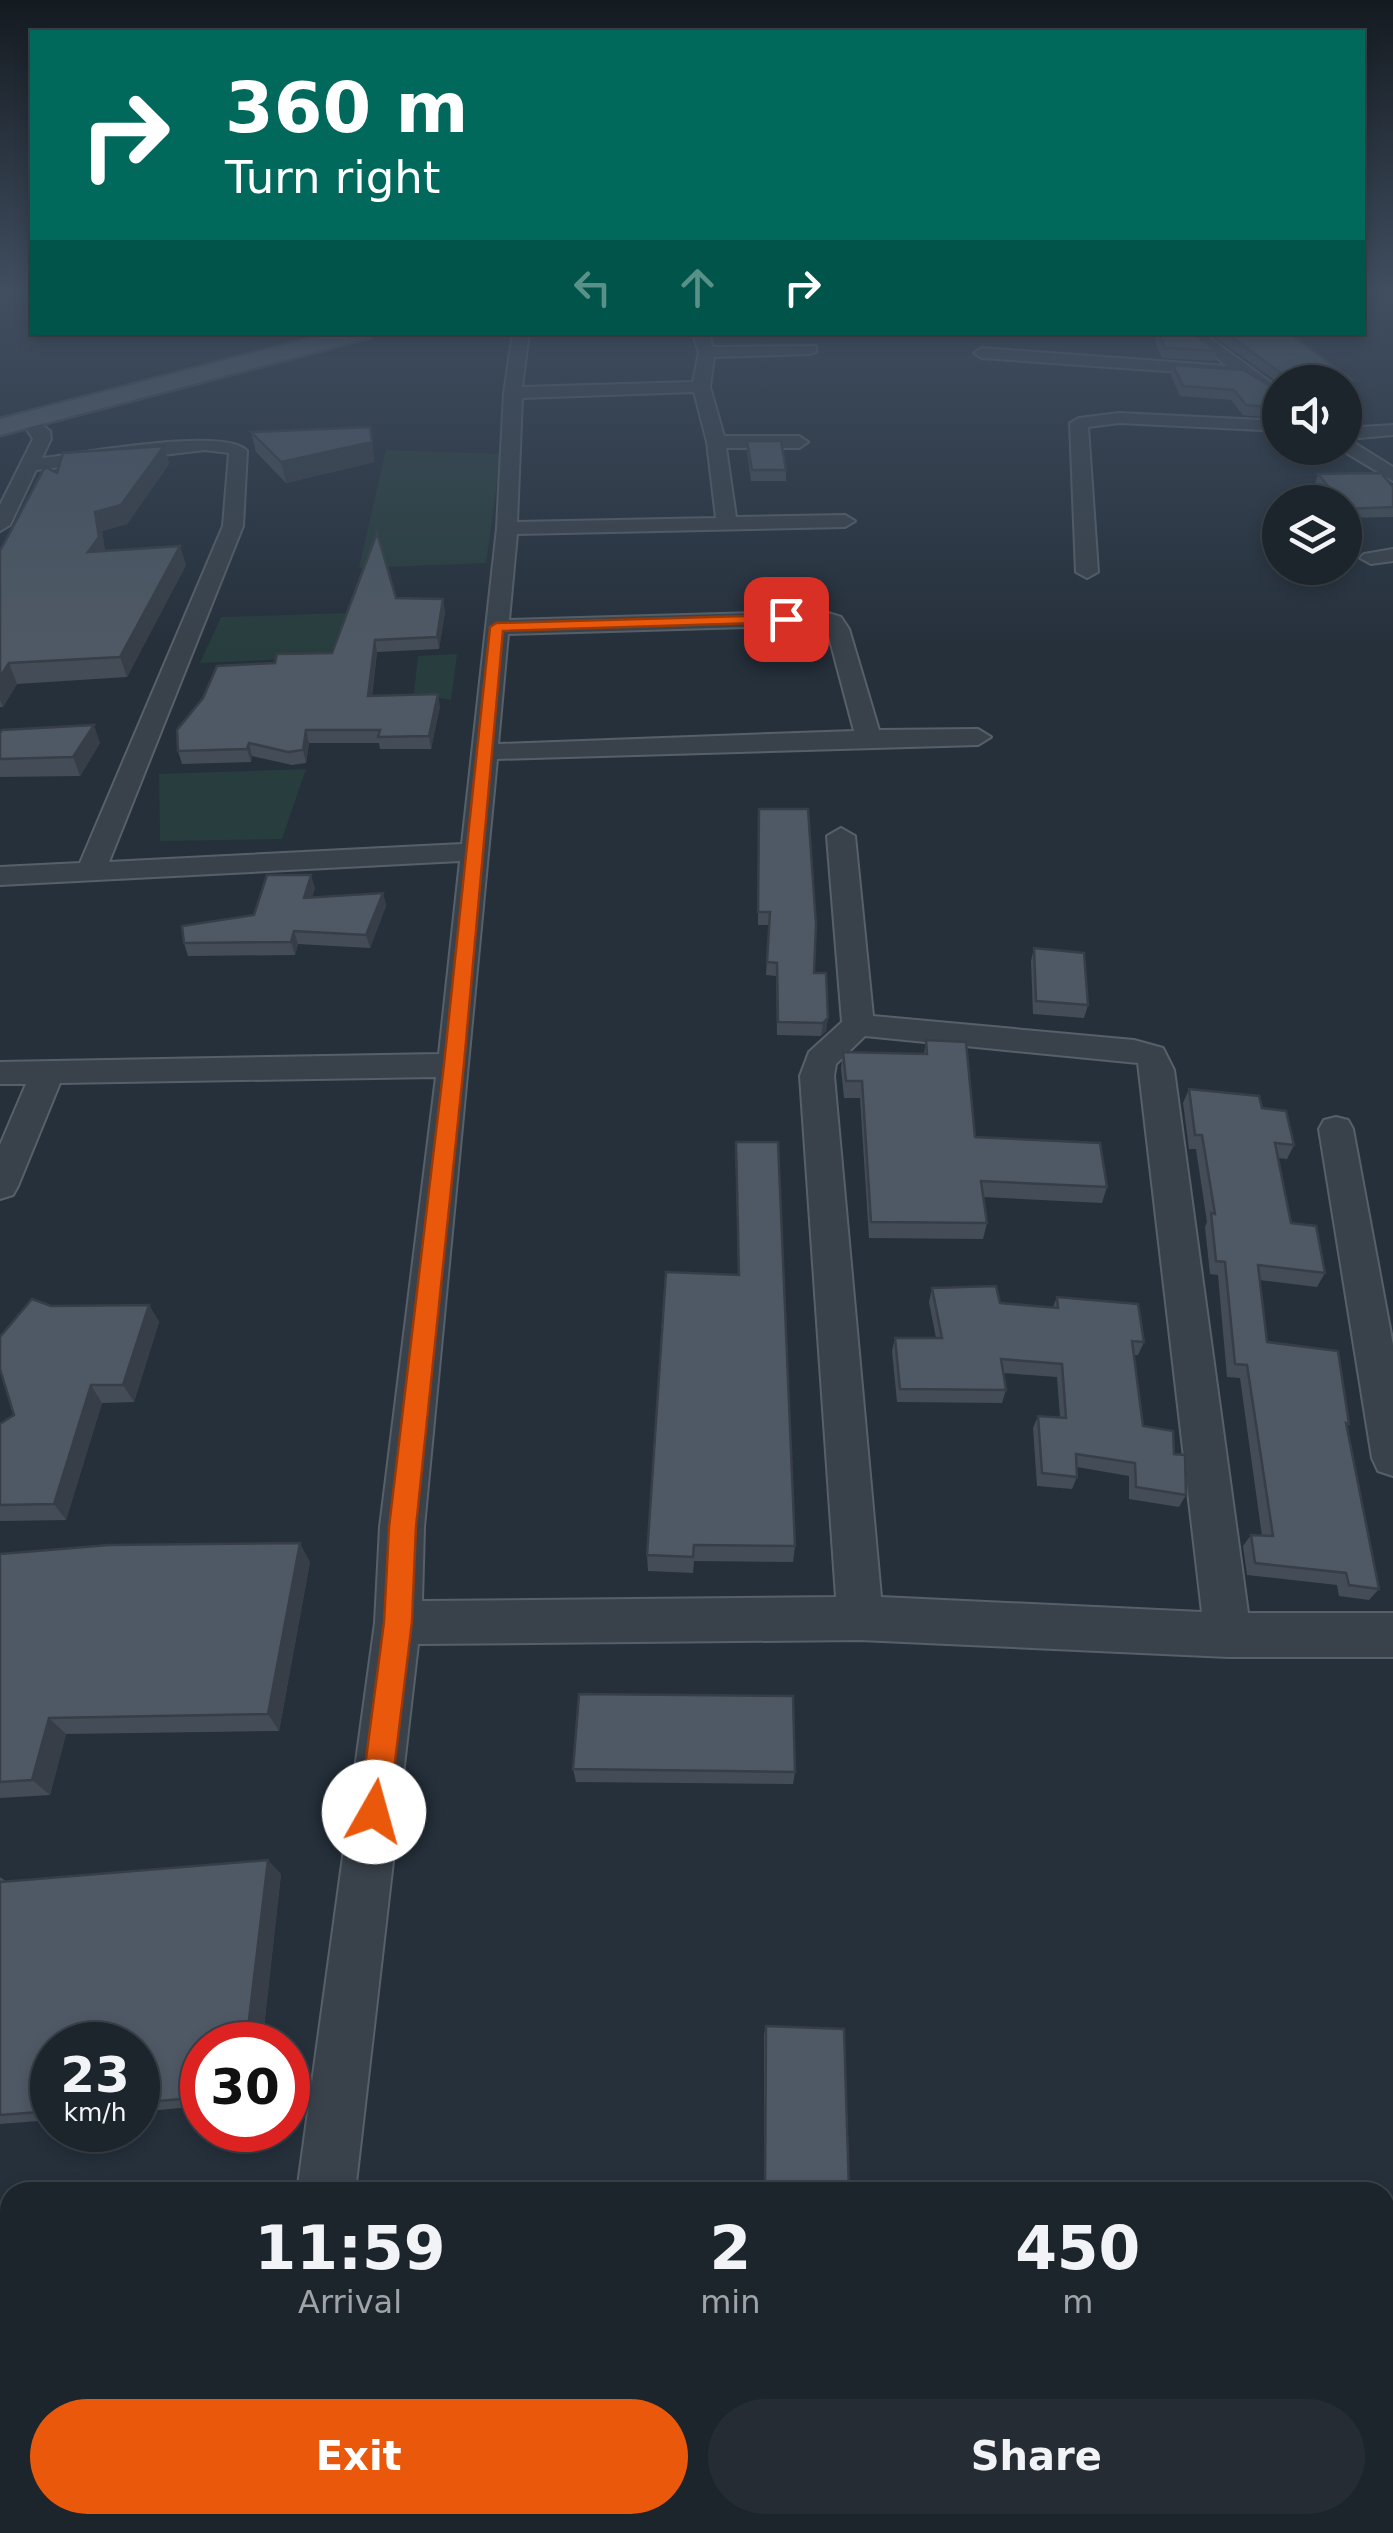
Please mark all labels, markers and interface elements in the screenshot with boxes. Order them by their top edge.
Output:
text: 360 m [225,67,468,149]
icon: right [60,70,190,200]
text: Turn right [225,151,440,204]
icon: left [565,260,620,315]
icon: ahead [670,260,725,315]
icon: right [775,260,830,315]
map controls [1262,365,1362,585]
button: sound [1262,365,1362,465]
button: layers [1262,485,1362,585]
pin [744,577,829,662]
icon: arrive [759,592,814,647]
position arrow [322,1760,426,1864]
speed limit sign: 30 [180,2022,310,2152]
text: 23 [60,2046,130,2104]
text: km/h [63,2098,127,2127]
text: 11:59 [255,2213,446,2283]
text: 2 [709,2213,751,2283]
text: 450 [1015,2213,1140,2283]
text: Arrival [298,2283,402,2321]
text: min [700,2283,761,2321]
text: m [1062,2283,1093,2321]
button: Exit [30,2399,688,2514]
button: Share [708,2399,1365,2514]

